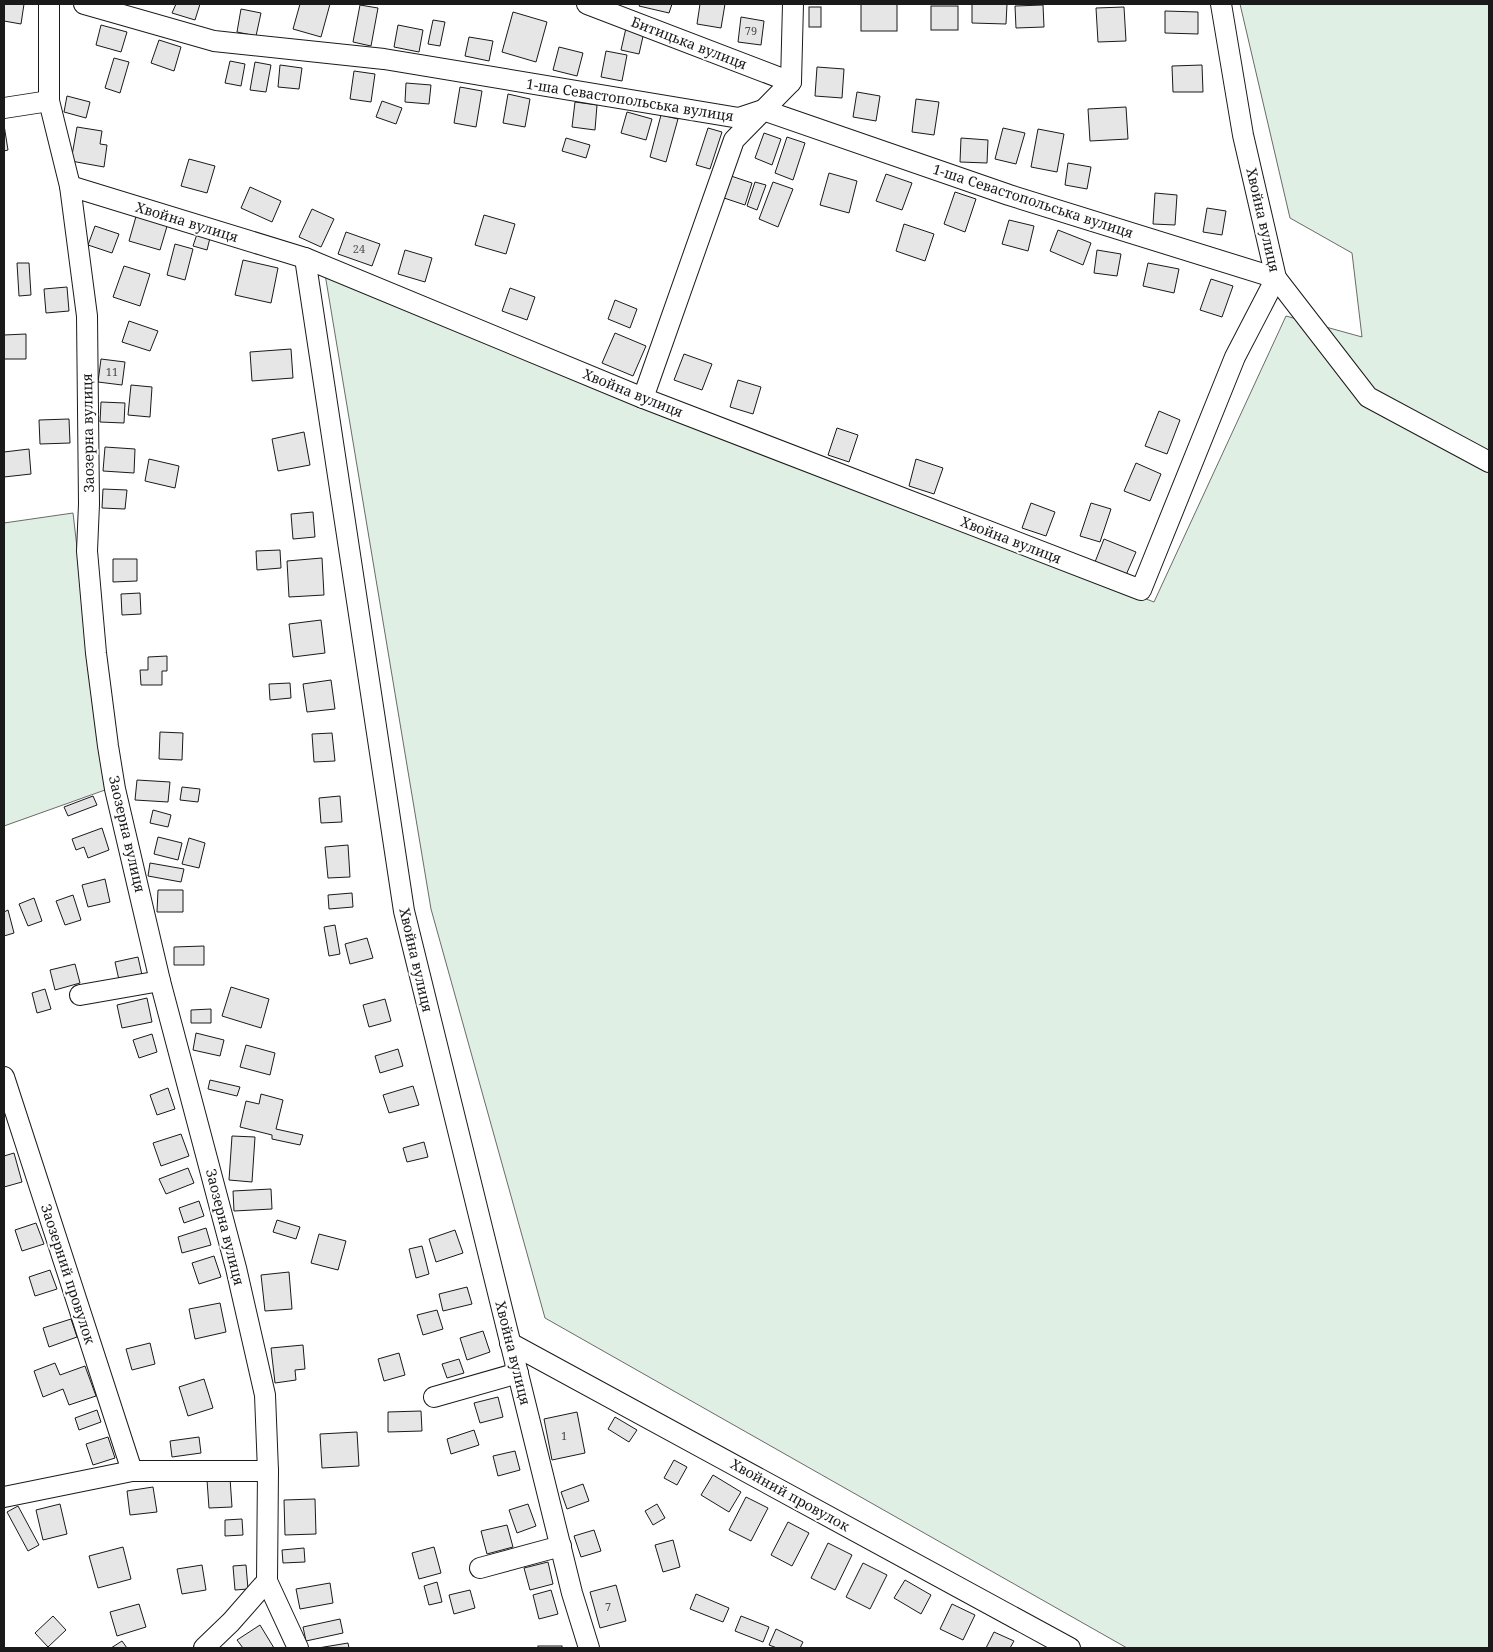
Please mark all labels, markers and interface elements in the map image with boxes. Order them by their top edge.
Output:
street label: Битицька вулиця [628,12,750,73]
house number: 79 [745,23,757,38]
street label: 1-ша Севастопольська вулиця [525,74,735,125]
street label: 1-ша Севастопольська вулиця [930,159,1136,242]
street label: Хвойна вулиця [1242,166,1285,274]
street label: Хвойна вулиця [133,197,241,246]
house number: 24 [353,241,365,256]
house number: 11 [106,364,118,379]
street label: Хвойна вулиця [580,364,686,421]
street label: Заозерна вулиця [77,373,98,493]
street label: Хвойна вулиця [958,512,1064,568]
street label: Заозерна вулиця [105,774,150,894]
street label: Хвойна вулиця [395,906,438,1014]
street label: Заозерна вулиця [202,1167,249,1287]
street label: Заозерний провулок [37,1201,100,1347]
street label: Хвойна вулиця [491,1299,536,1407]
house number: 1 [561,1428,567,1443]
street label: Хвойний провулок [727,1454,854,1536]
house number: 7 [605,1599,611,1614]

